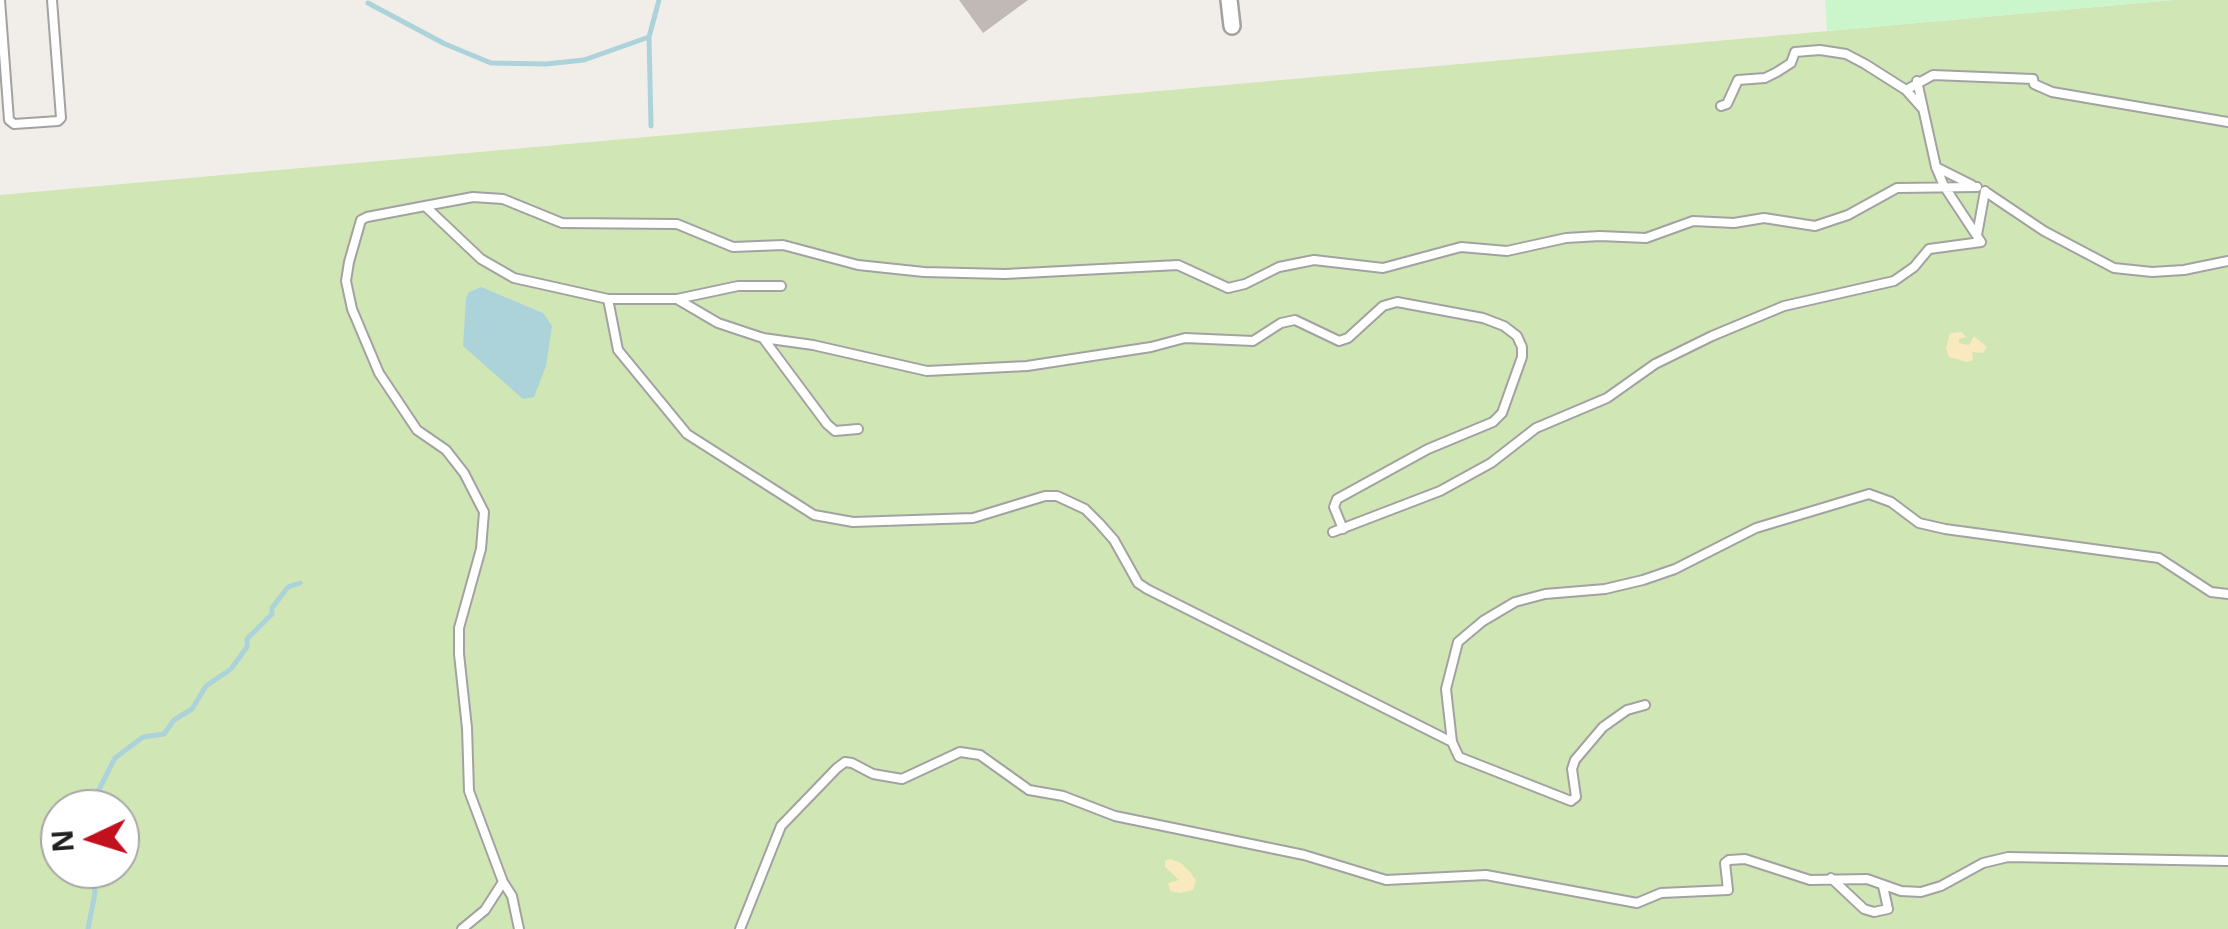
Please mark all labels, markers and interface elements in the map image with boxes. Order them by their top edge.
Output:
north arrow [40,789,140,889]
text: N [42,828,82,854]

